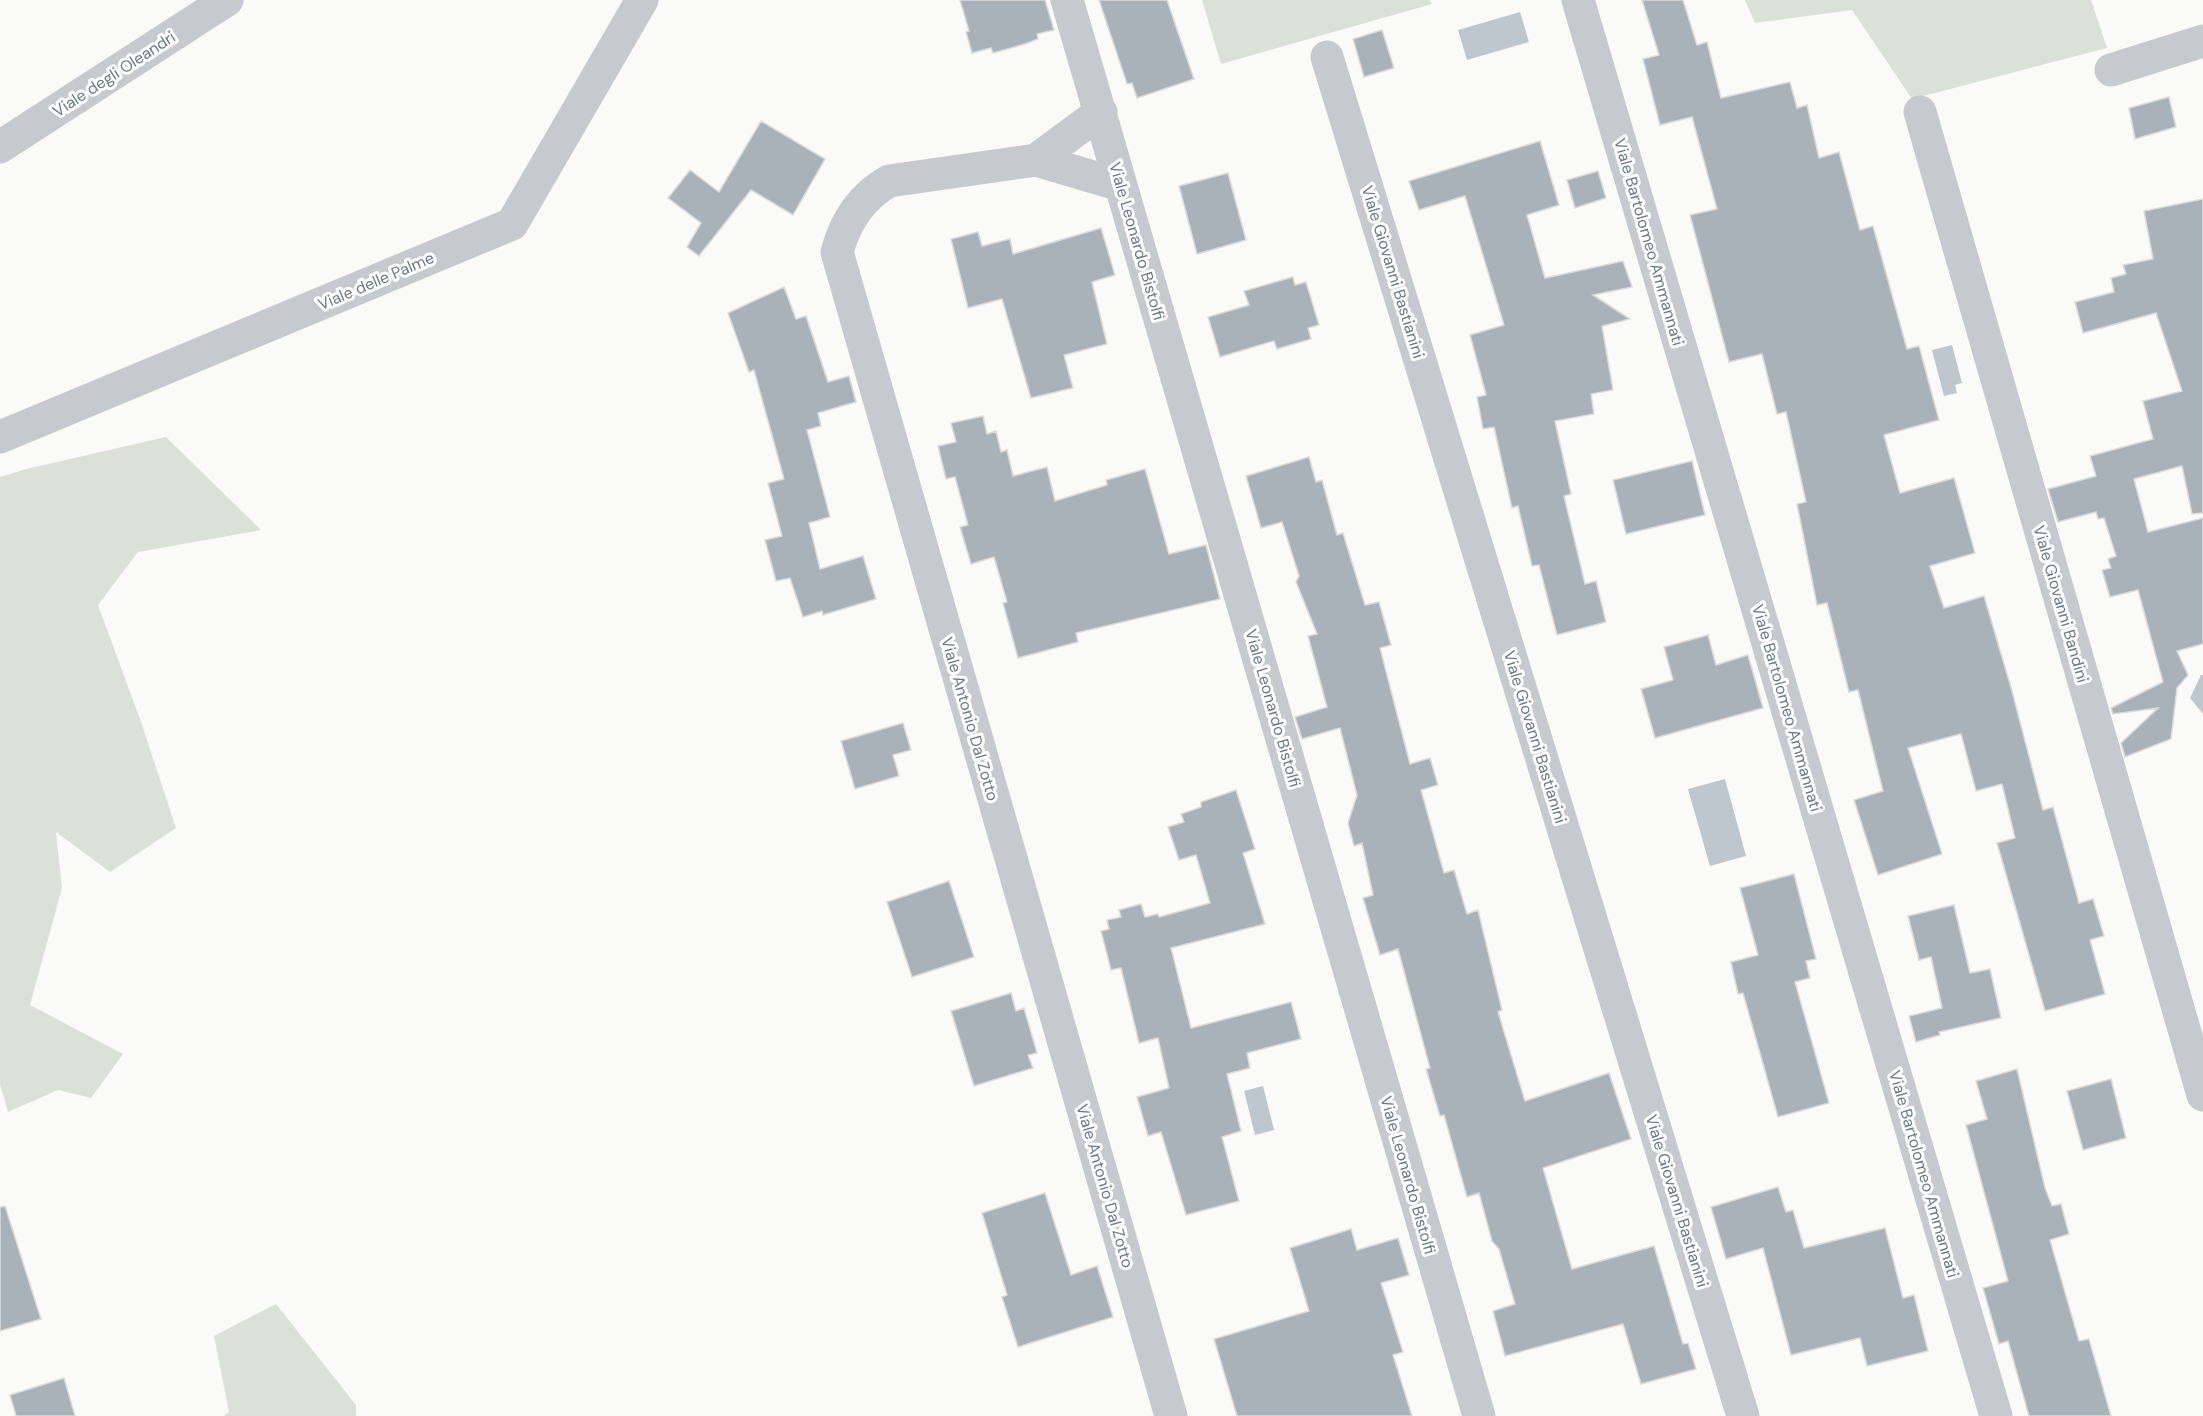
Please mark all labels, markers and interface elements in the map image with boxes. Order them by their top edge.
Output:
street label: Viale degli Oleandri [49,26,179,122]
street label: Viale Bartolomeo Ammannati [1609,136,1689,348]
street label: Viale Leonardo Bistolfi [1104,160,1170,322]
street label: Viale Giovanni Bastianini [1357,183,1429,361]
street label: Viale delle Palme [315,247,437,315]
street label: Viale Giovanni Bandini [2028,523,2094,685]
street label: Viale Bartolomeo Ammannati [1747,602,1827,814]
street label: Viale Leonardo Bistolfi [1240,627,1306,789]
street label: Viale Antonio Dal Zotto [937,635,1003,803]
street label: Viale Giovanni Bastianini [1499,648,1571,826]
street label: Viale Bartolomeo Ammannati [1884,1068,1964,1280]
street label: Viale Leonardo Bistolfi [1375,1094,1441,1256]
street label: Viale Antonio Dal Zotto [1072,1102,1138,1270]
street label: Viale Giovanni Bastianini [1641,1112,1713,1290]

